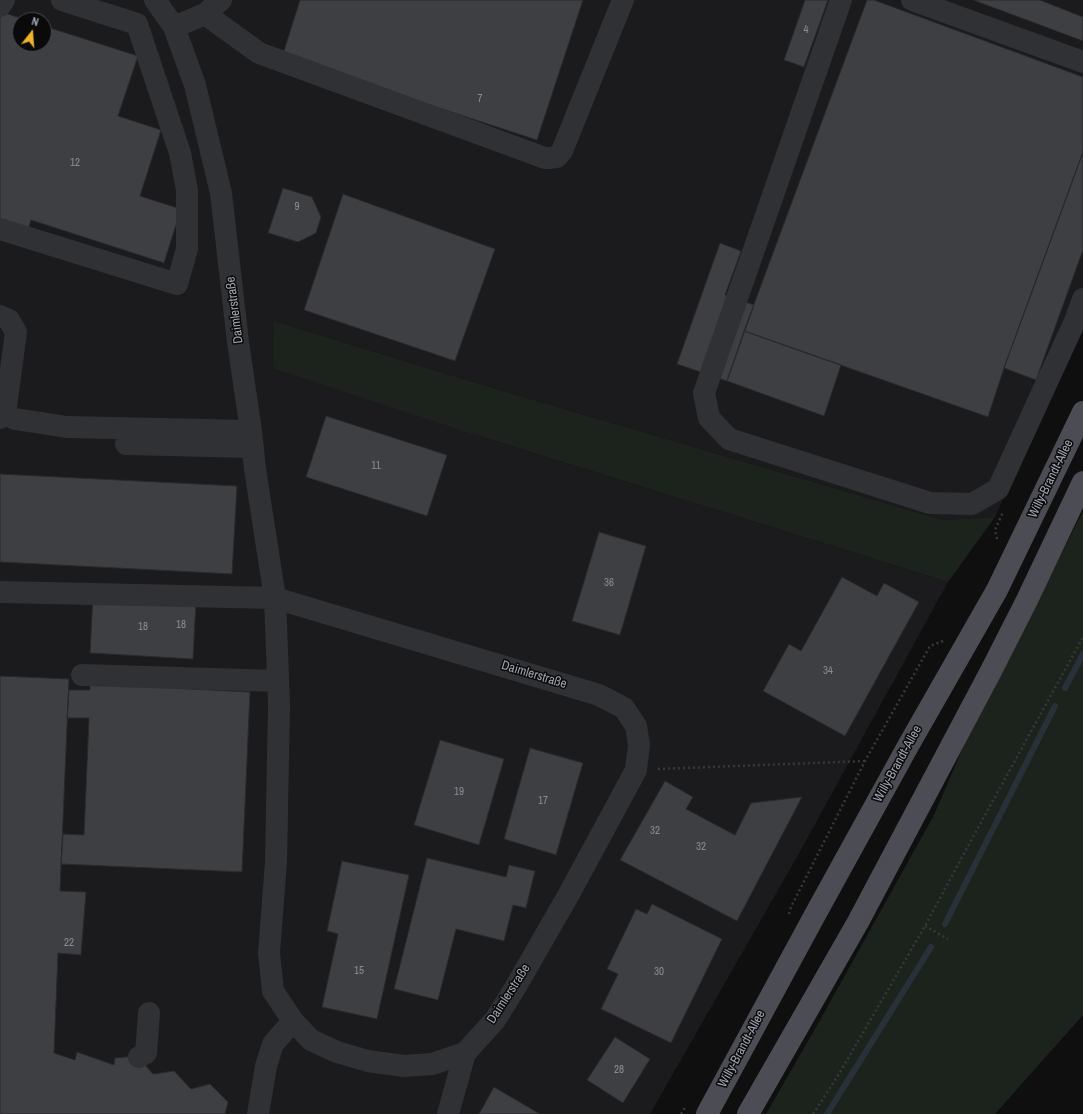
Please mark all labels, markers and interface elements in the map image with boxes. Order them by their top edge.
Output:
north arrow [12,12,52,52]
text: N [30,14,40,29]
house number: 4 [803,23,809,37]
house number: 7 [477,92,483,106]
house number: 12 [70,156,80,170]
house number: 9 [294,200,300,214]
street label: Daimlerstraße [223,276,247,344]
street label: Willy-Brandt-Allee [1025,437,1077,521]
house number: 11 [371,459,381,473]
house number: 36 [604,576,614,590]
house number: 18 [176,618,186,632]
house number: 18 [138,620,148,634]
street label: Daimlerstraße [499,658,569,692]
house number: 34 [823,664,833,678]
street label: Willy-Brandt-Allee [871,723,925,805]
house number: 19 [454,785,464,799]
house number: 17 [538,794,548,808]
house number: 32 [650,824,660,838]
house number: 32 [696,840,706,854]
house number: 22 [64,936,74,950]
street label: Daimlerstraße [484,961,534,1027]
house number: 15 [354,964,364,978]
house number: 30 [654,965,664,979]
street label: Willy-Brandt-Allee [715,1008,769,1090]
house number: 28 [614,1063,624,1077]

